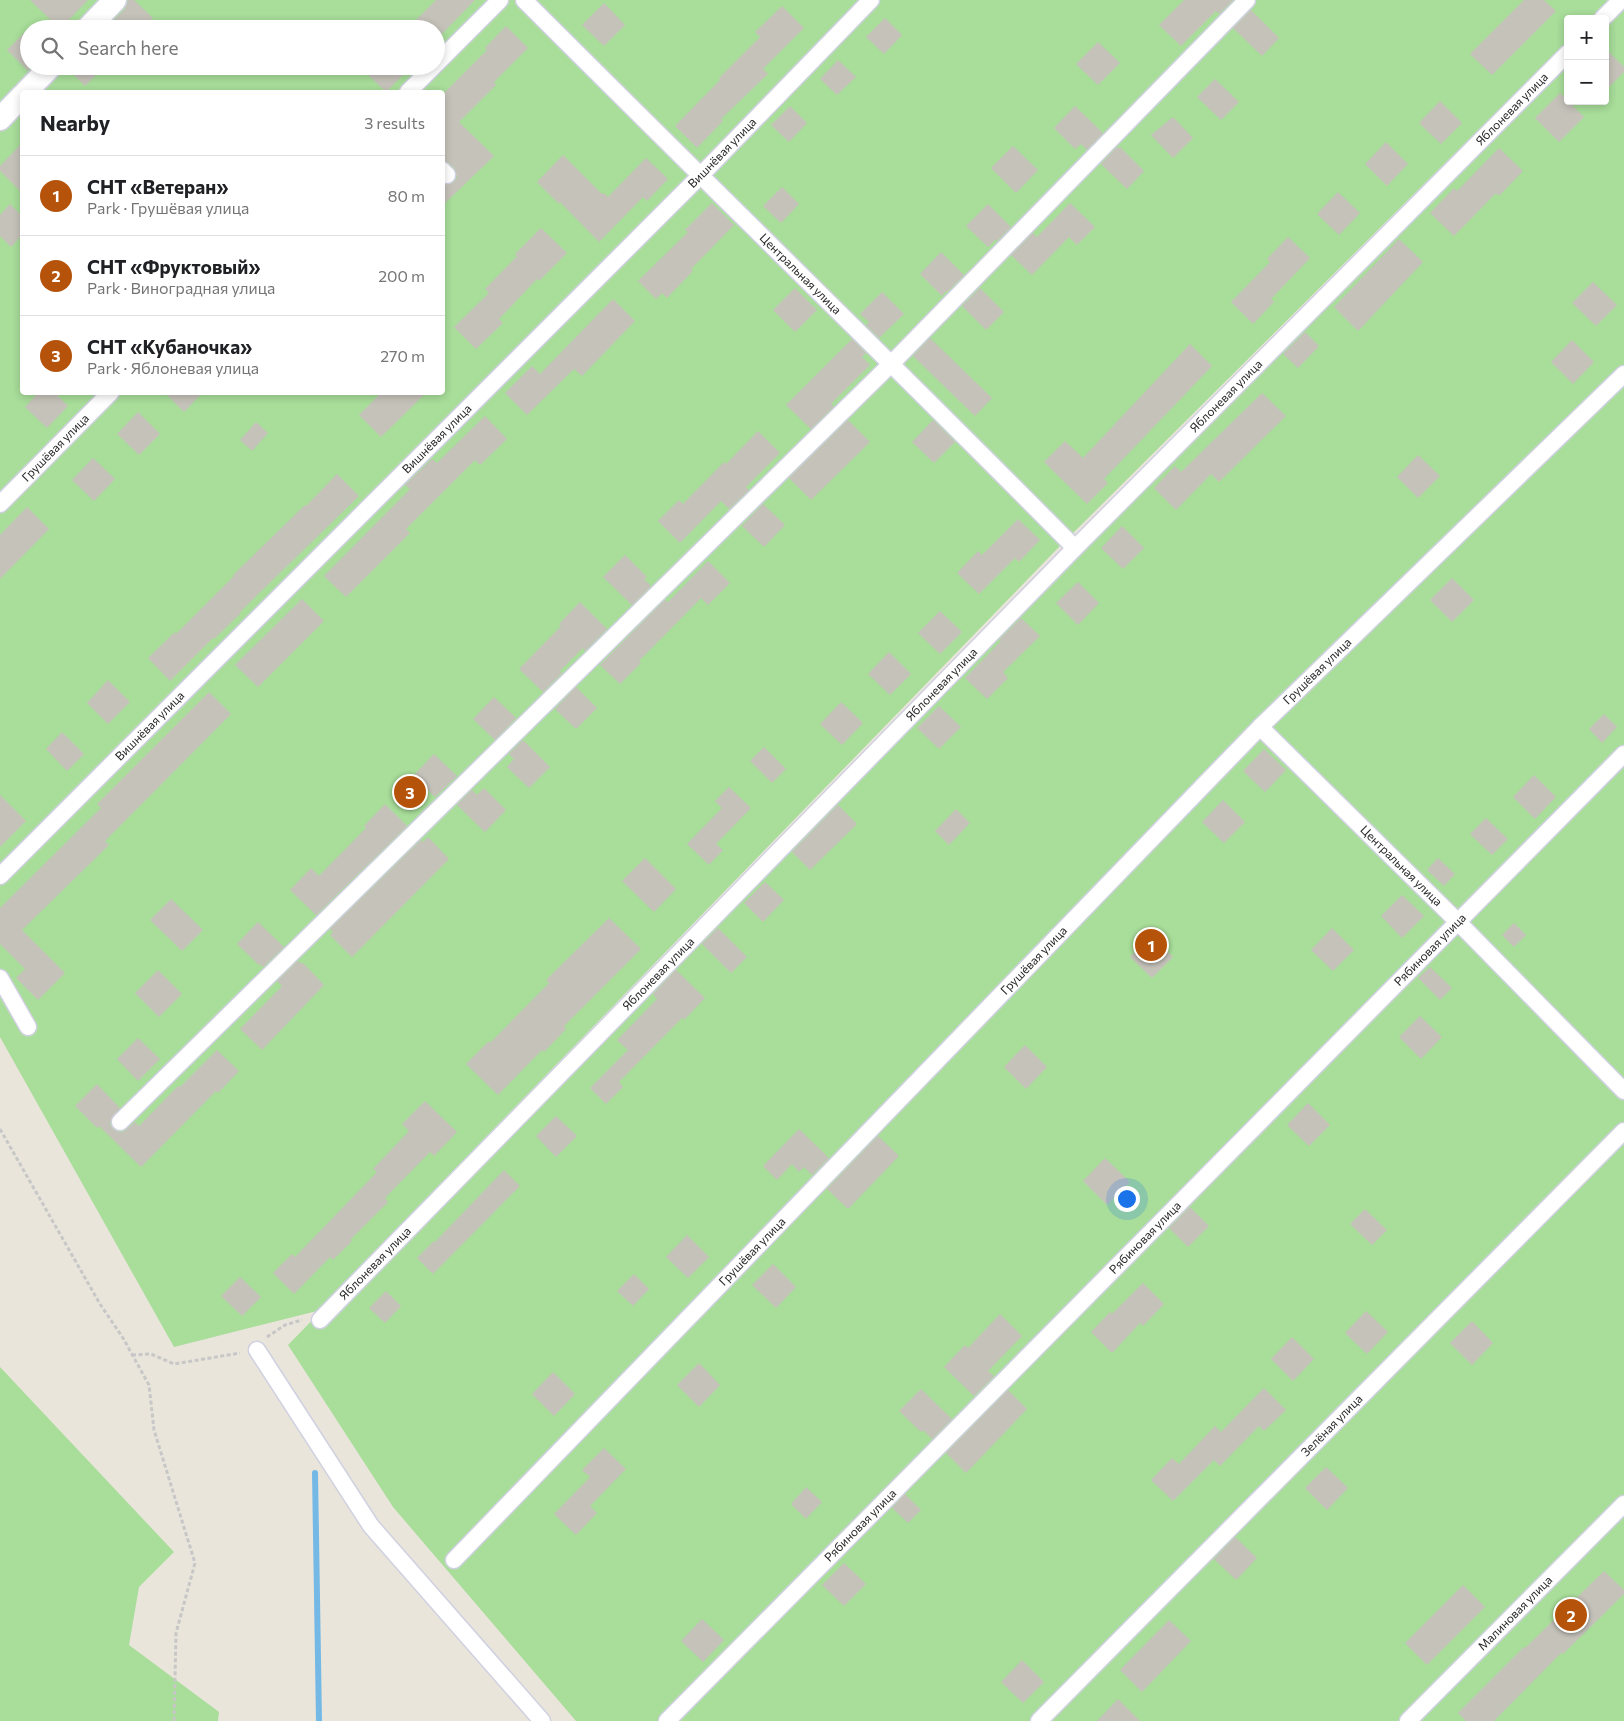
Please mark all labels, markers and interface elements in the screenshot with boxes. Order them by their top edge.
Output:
map controls [1564,15,1609,105]
button: + [1564,15,1609,60]
search box [20,20,445,75]
icon: search [38,34,66,62]
text: Search here [78,36,178,59]
button: − [1564,60,1609,105]
street label: Яблоневая улица [1472,69,1550,148]
text: Nearby [40,110,110,135]
text: 3 results [364,113,425,132]
street label: Вишнёвая улица [685,114,759,190]
text: СНТ «Ветеран» [87,175,228,198]
text: 1 [52,186,60,205]
text: 80 m [388,186,425,205]
text: Park · Грушёвая улица [87,198,249,217]
street label: Центральная улица [757,230,845,317]
text: СНТ «Фруктовый» [87,255,261,278]
text: 2 [51,266,61,285]
text: 200 m [378,266,425,285]
text: Park · Виноградная улица [87,278,275,297]
text: СНТ «Кубаночка» [87,335,252,358]
text: 3 [51,346,61,365]
text: 270 m [380,346,425,365]
street label: Яблоневая улица [1186,356,1264,435]
text: Park · Яблоневая улица [87,358,259,377]
street label: Вишнёвая улица [399,401,474,476]
street label: Грушёвая улица [18,411,91,484]
street label: Грушёвая улица [1280,635,1354,707]
street label: Яблоневая улица [902,644,980,723]
street label: Вишнёвая улица [112,688,187,763]
pin: 3 [394,773,426,811]
street label: Центральная улица [1358,822,1446,908]
street label: Рябиновая улица [1391,910,1468,988]
street label: Грушёвая улица [997,923,1069,997]
pin: 1 [1135,926,1167,964]
street label: Яблоневая улица [619,934,696,1013]
your location [1114,1186,1140,1212]
street label: Рябиновая улица [1106,1198,1183,1276]
street label: Грушёвая улица [716,1214,788,1288]
street label: Яблоневая улица [336,1223,413,1302]
street label: Зелёная улица [1298,1391,1365,1459]
street label: Рябиновая улица [821,1486,899,1564]
street label: Малиновая улица [1474,1572,1555,1653]
pin: 2 [1555,1596,1587,1634]

